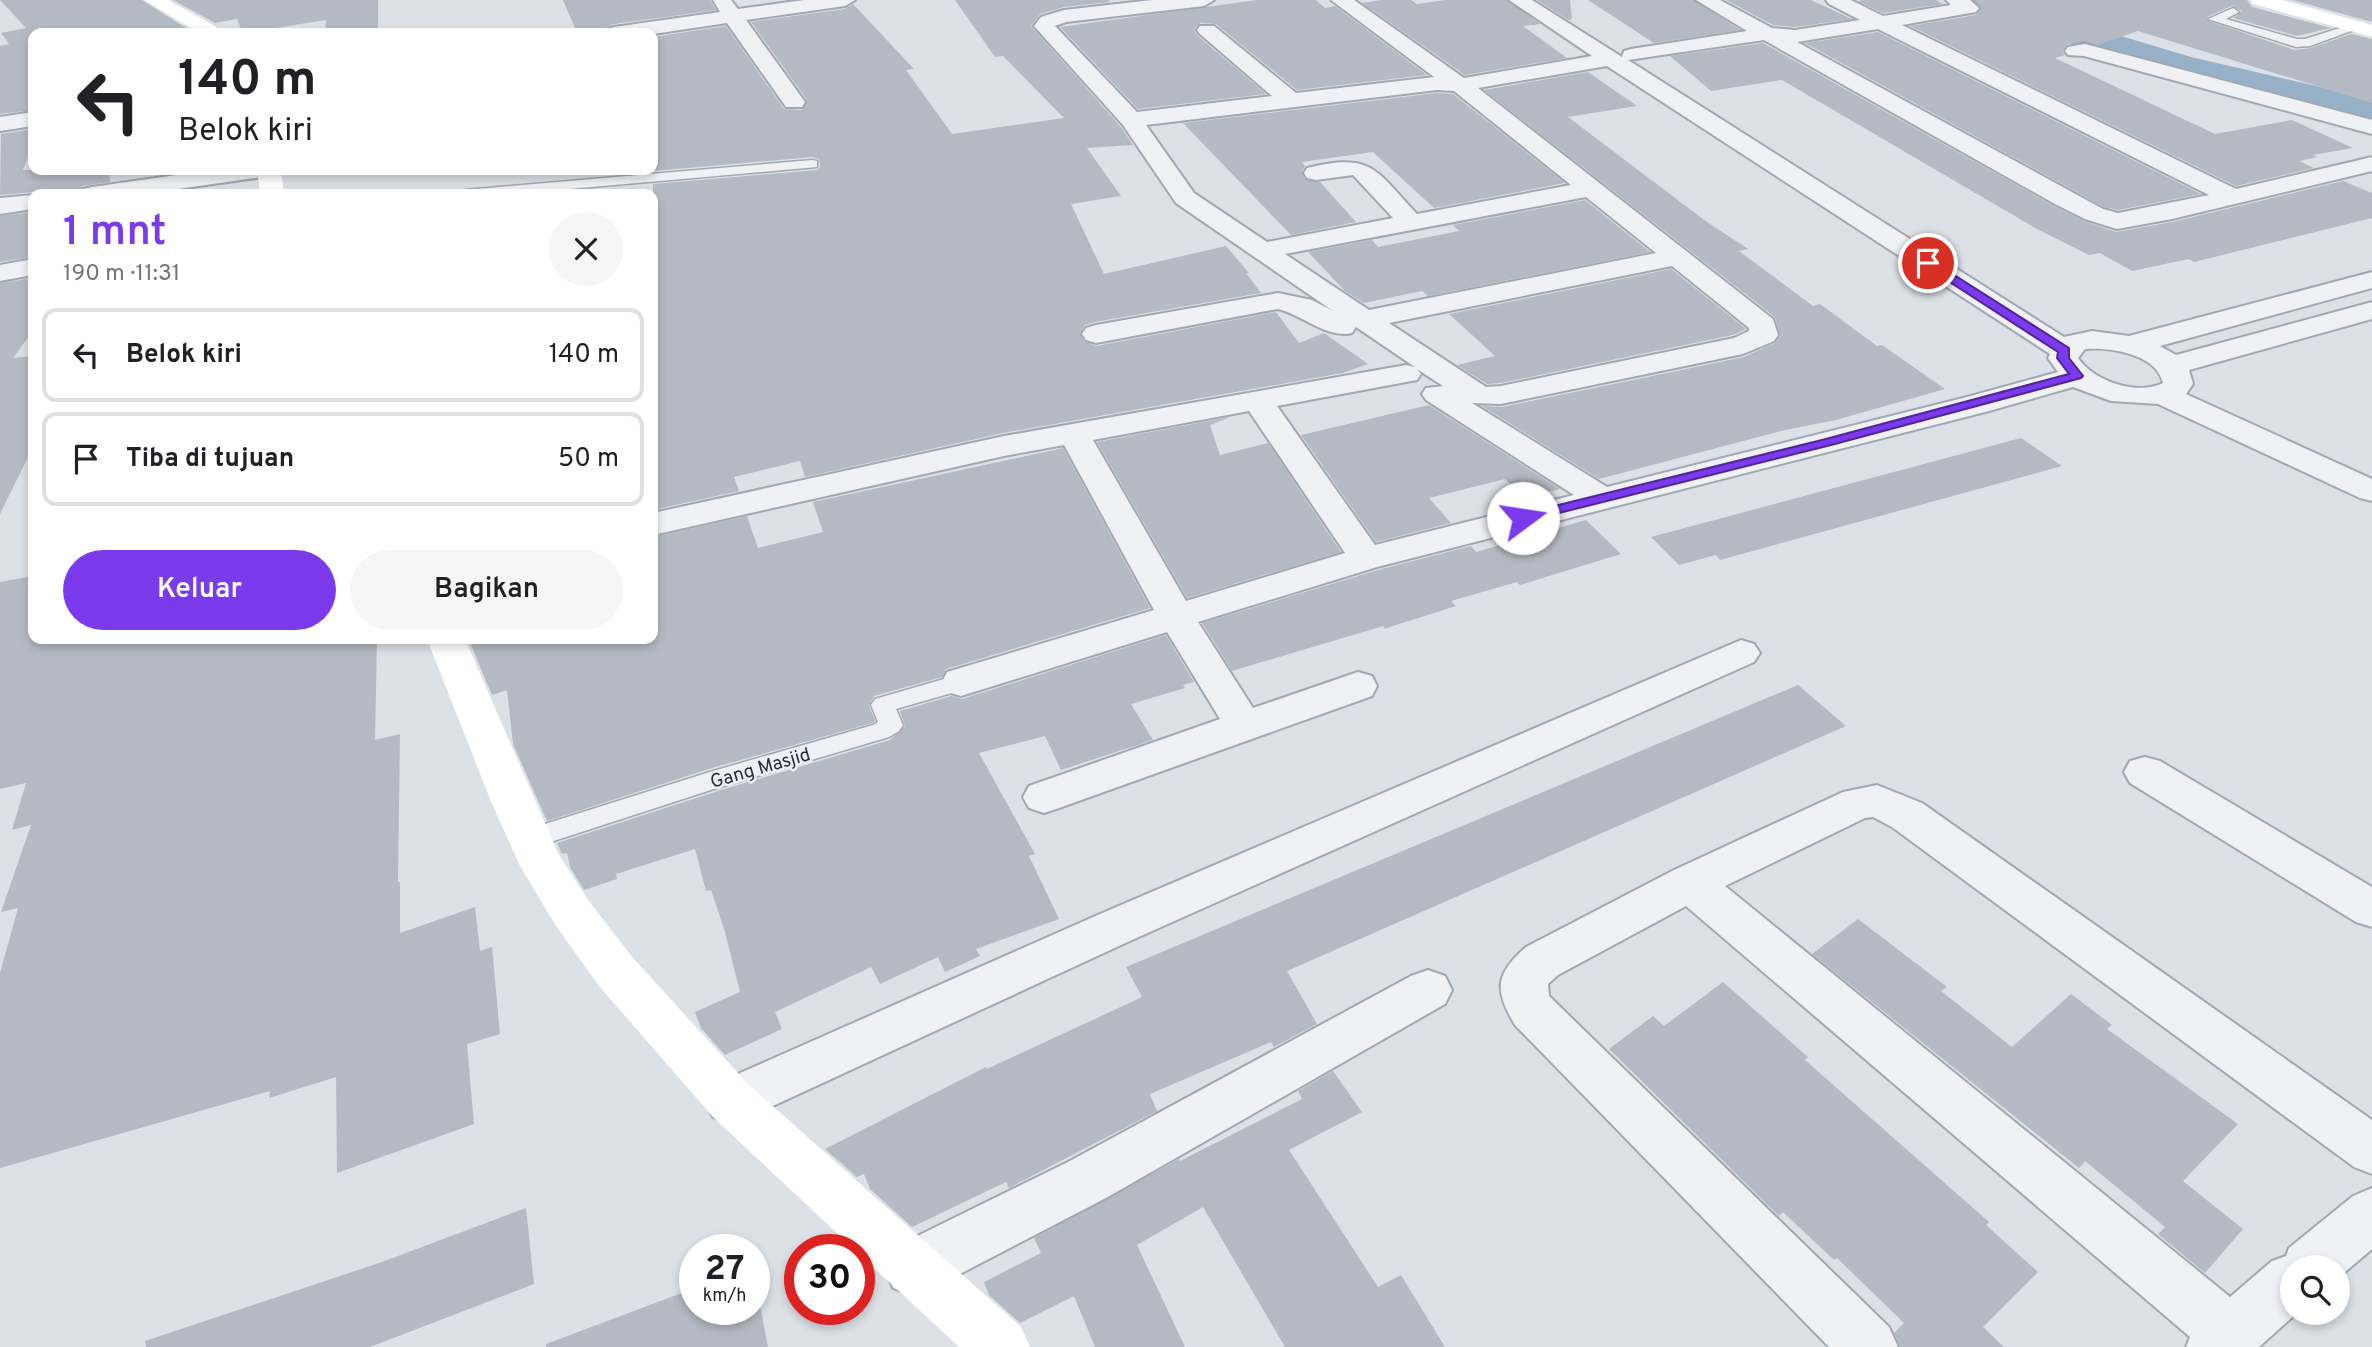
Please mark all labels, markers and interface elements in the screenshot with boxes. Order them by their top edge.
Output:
text: 140 m [178,51,317,113]
icon: left [63,56,154,147]
text: Belok kiri [178,112,313,152]
text: 1 mnt [63,207,167,260]
button: close [549,212,623,286]
pin [1898,233,1958,293]
icon: arrive [1909,244,1947,282]
text: 190 m · 11:31 [63,260,180,289]
icon: left [67,336,105,374]
text: Belok kiri [126,339,242,372]
text: 140 m [549,339,619,372]
icon: arrive [67,440,105,478]
text: Tiba di tujuan [126,443,294,476]
text: 50 m [558,443,619,476]
position arrow [1486,481,1560,555]
button: Keluar [63,550,336,630]
button: Bagikan [350,550,623,630]
street label: Gang Masjid [708,743,814,795]
speed limit sign: 30 [784,1234,875,1325]
text: 27 [705,1248,744,1292]
map controls [2280,1255,2350,1325]
button: search [2280,1255,2350,1325]
text: km/h [703,1285,746,1308]

